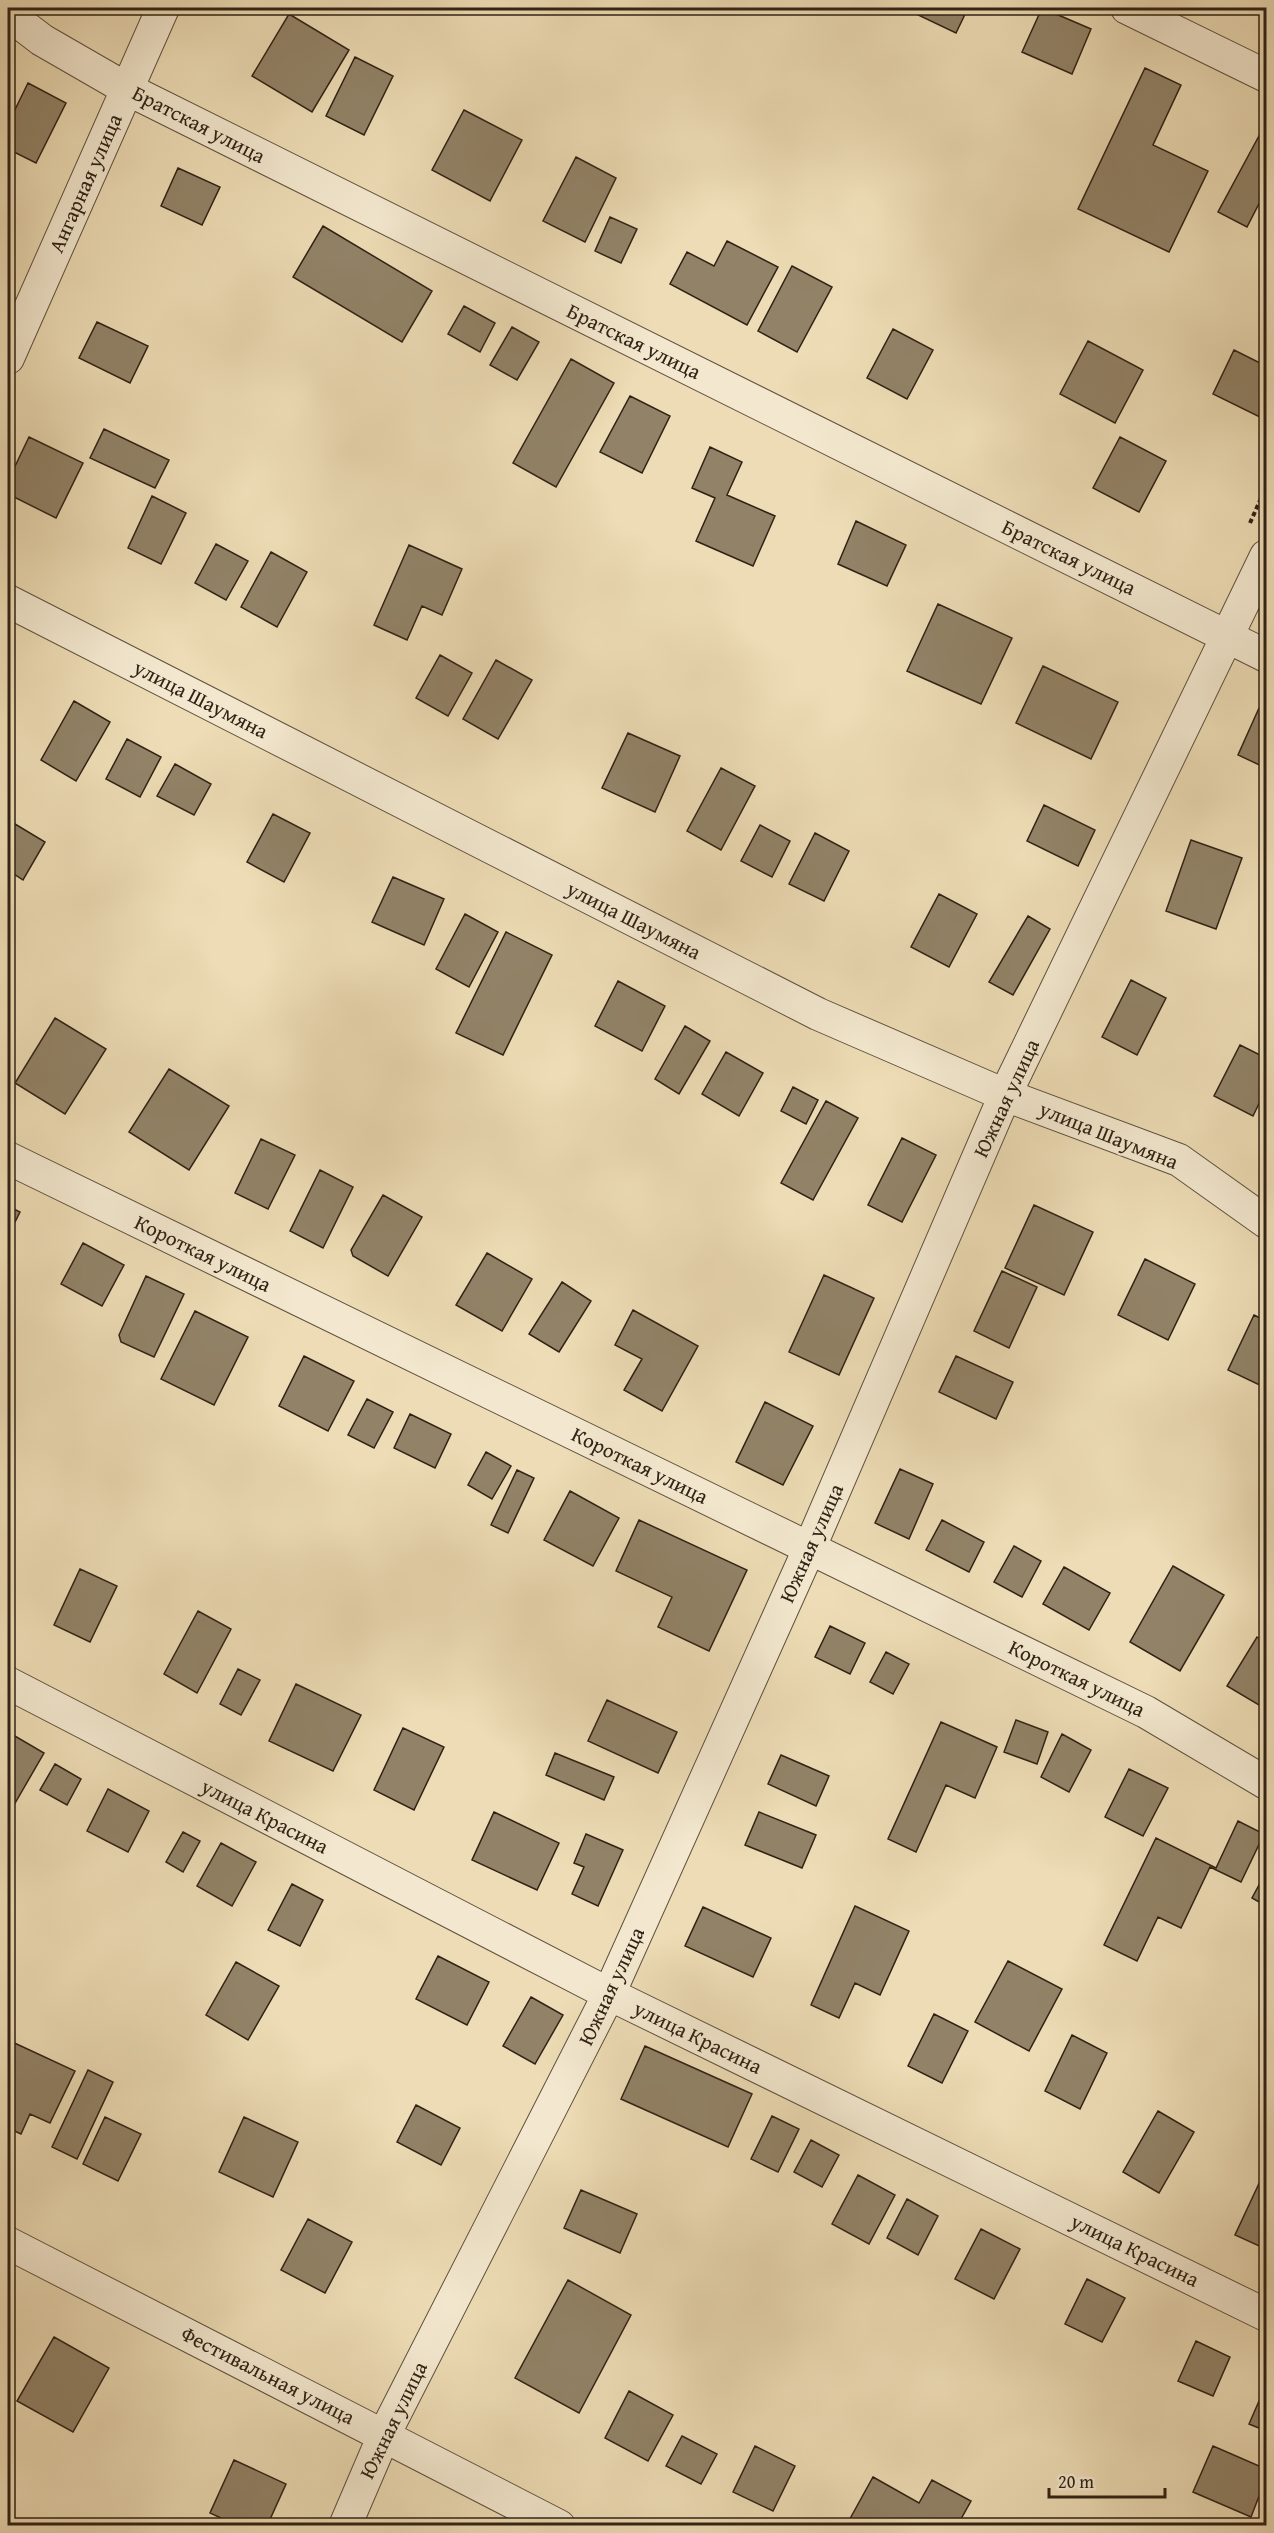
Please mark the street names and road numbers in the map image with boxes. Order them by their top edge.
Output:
street label: Братская улица [127,77,271,171]
street label: Ангарная улица [40,109,130,257]
street label: Братская улица [562,295,706,387]
street label: Братская улица [997,511,1141,603]
street label: улица Шаумяна [127,651,274,746]
street label: улица Шаумяна [560,872,707,967]
street label: Южная улица [965,1034,1047,1162]
street label: улица Шаумяна [1034,1093,1183,1177]
street label: Короткая улица [129,1206,277,1300]
street label: Короткая улица [566,1418,714,1512]
street label: Южная улица [771,1478,851,1608]
street label: Короткая улица [1003,1631,1151,1725]
street label: улица Красина [195,1770,334,1861]
street label: Южная улица [570,1922,652,2050]
street label: улица Красина [628,1992,767,2082]
street label: улица Красина [1065,2205,1204,2295]
street label: Фестивальная улица [176,2318,360,2432]
street label: Южная улица [351,2356,435,2484]

